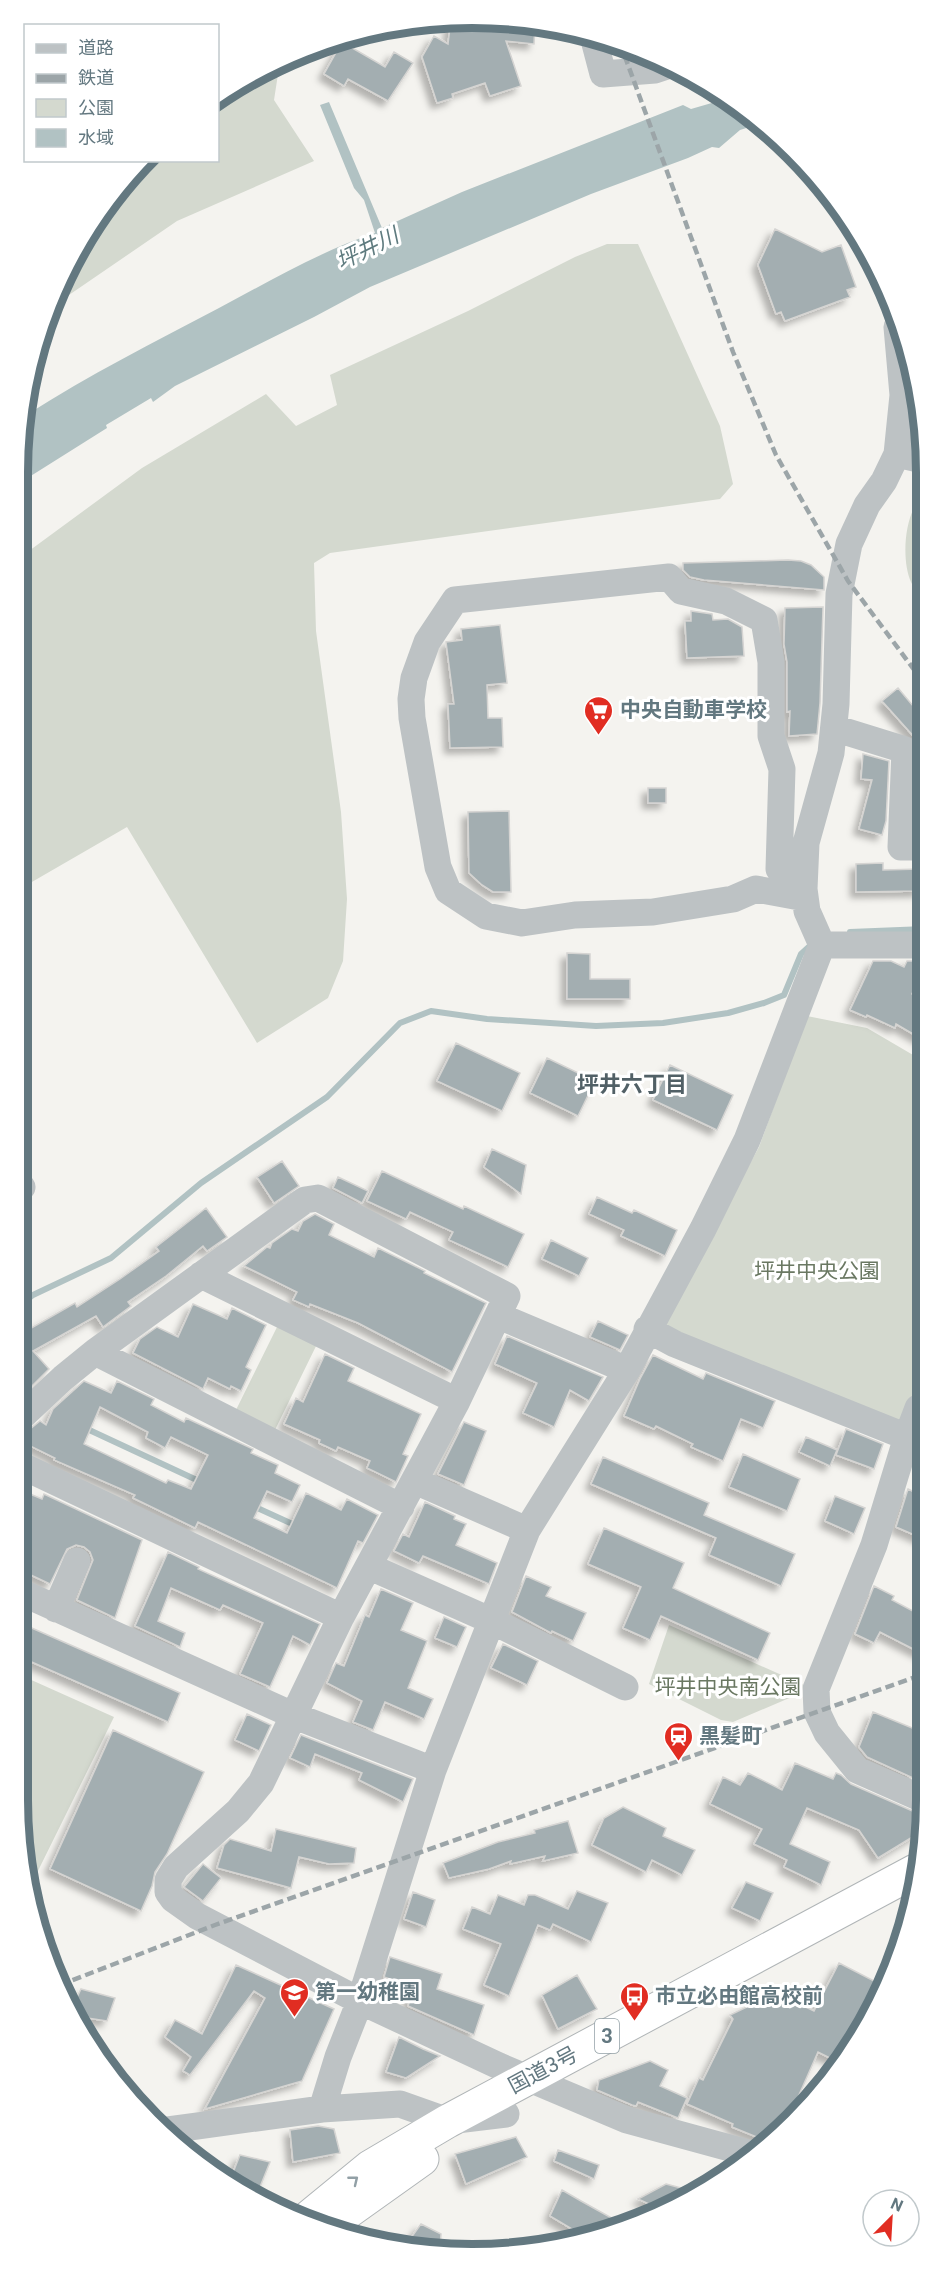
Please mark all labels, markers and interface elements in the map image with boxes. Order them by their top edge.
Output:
legend [24,24,219,162]
text: 道路 [78,37,114,58]
text: 鉄道 [78,67,114,88]
text: 公園 [78,97,114,118]
text: 水域 [78,127,114,148]
water label: 坪井川 [332,222,404,274]
supermarket icon: 中央自動車学校 [583,694,615,736]
place label: 中央自動車学校 [620,698,767,722]
district label: 坪井六丁目 [577,1072,687,1097]
park label: 坪井中央公園 [754,1259,880,1283]
park label: 坪井中央南公園 [655,1675,802,1699]
station icon: 黒髪町 [662,1720,694,1762]
place label: 黒髪町 [699,1724,762,1748]
school or university icon: 第一幼稚園 [278,1976,310,2018]
place label: 第一幼稚園 [315,1980,420,2004]
bus stop icon: 市立必由館高校前 [618,1980,650,2022]
place label: 市立必由館高校前 [655,1984,823,2008]
road number: 3 [595,2019,619,2053]
street label: 国道3号 [504,2042,582,2098]
one-way arrow [347,2176,358,2187]
north arrow [861,2188,921,2248]
text: N [888,2194,906,2216]

